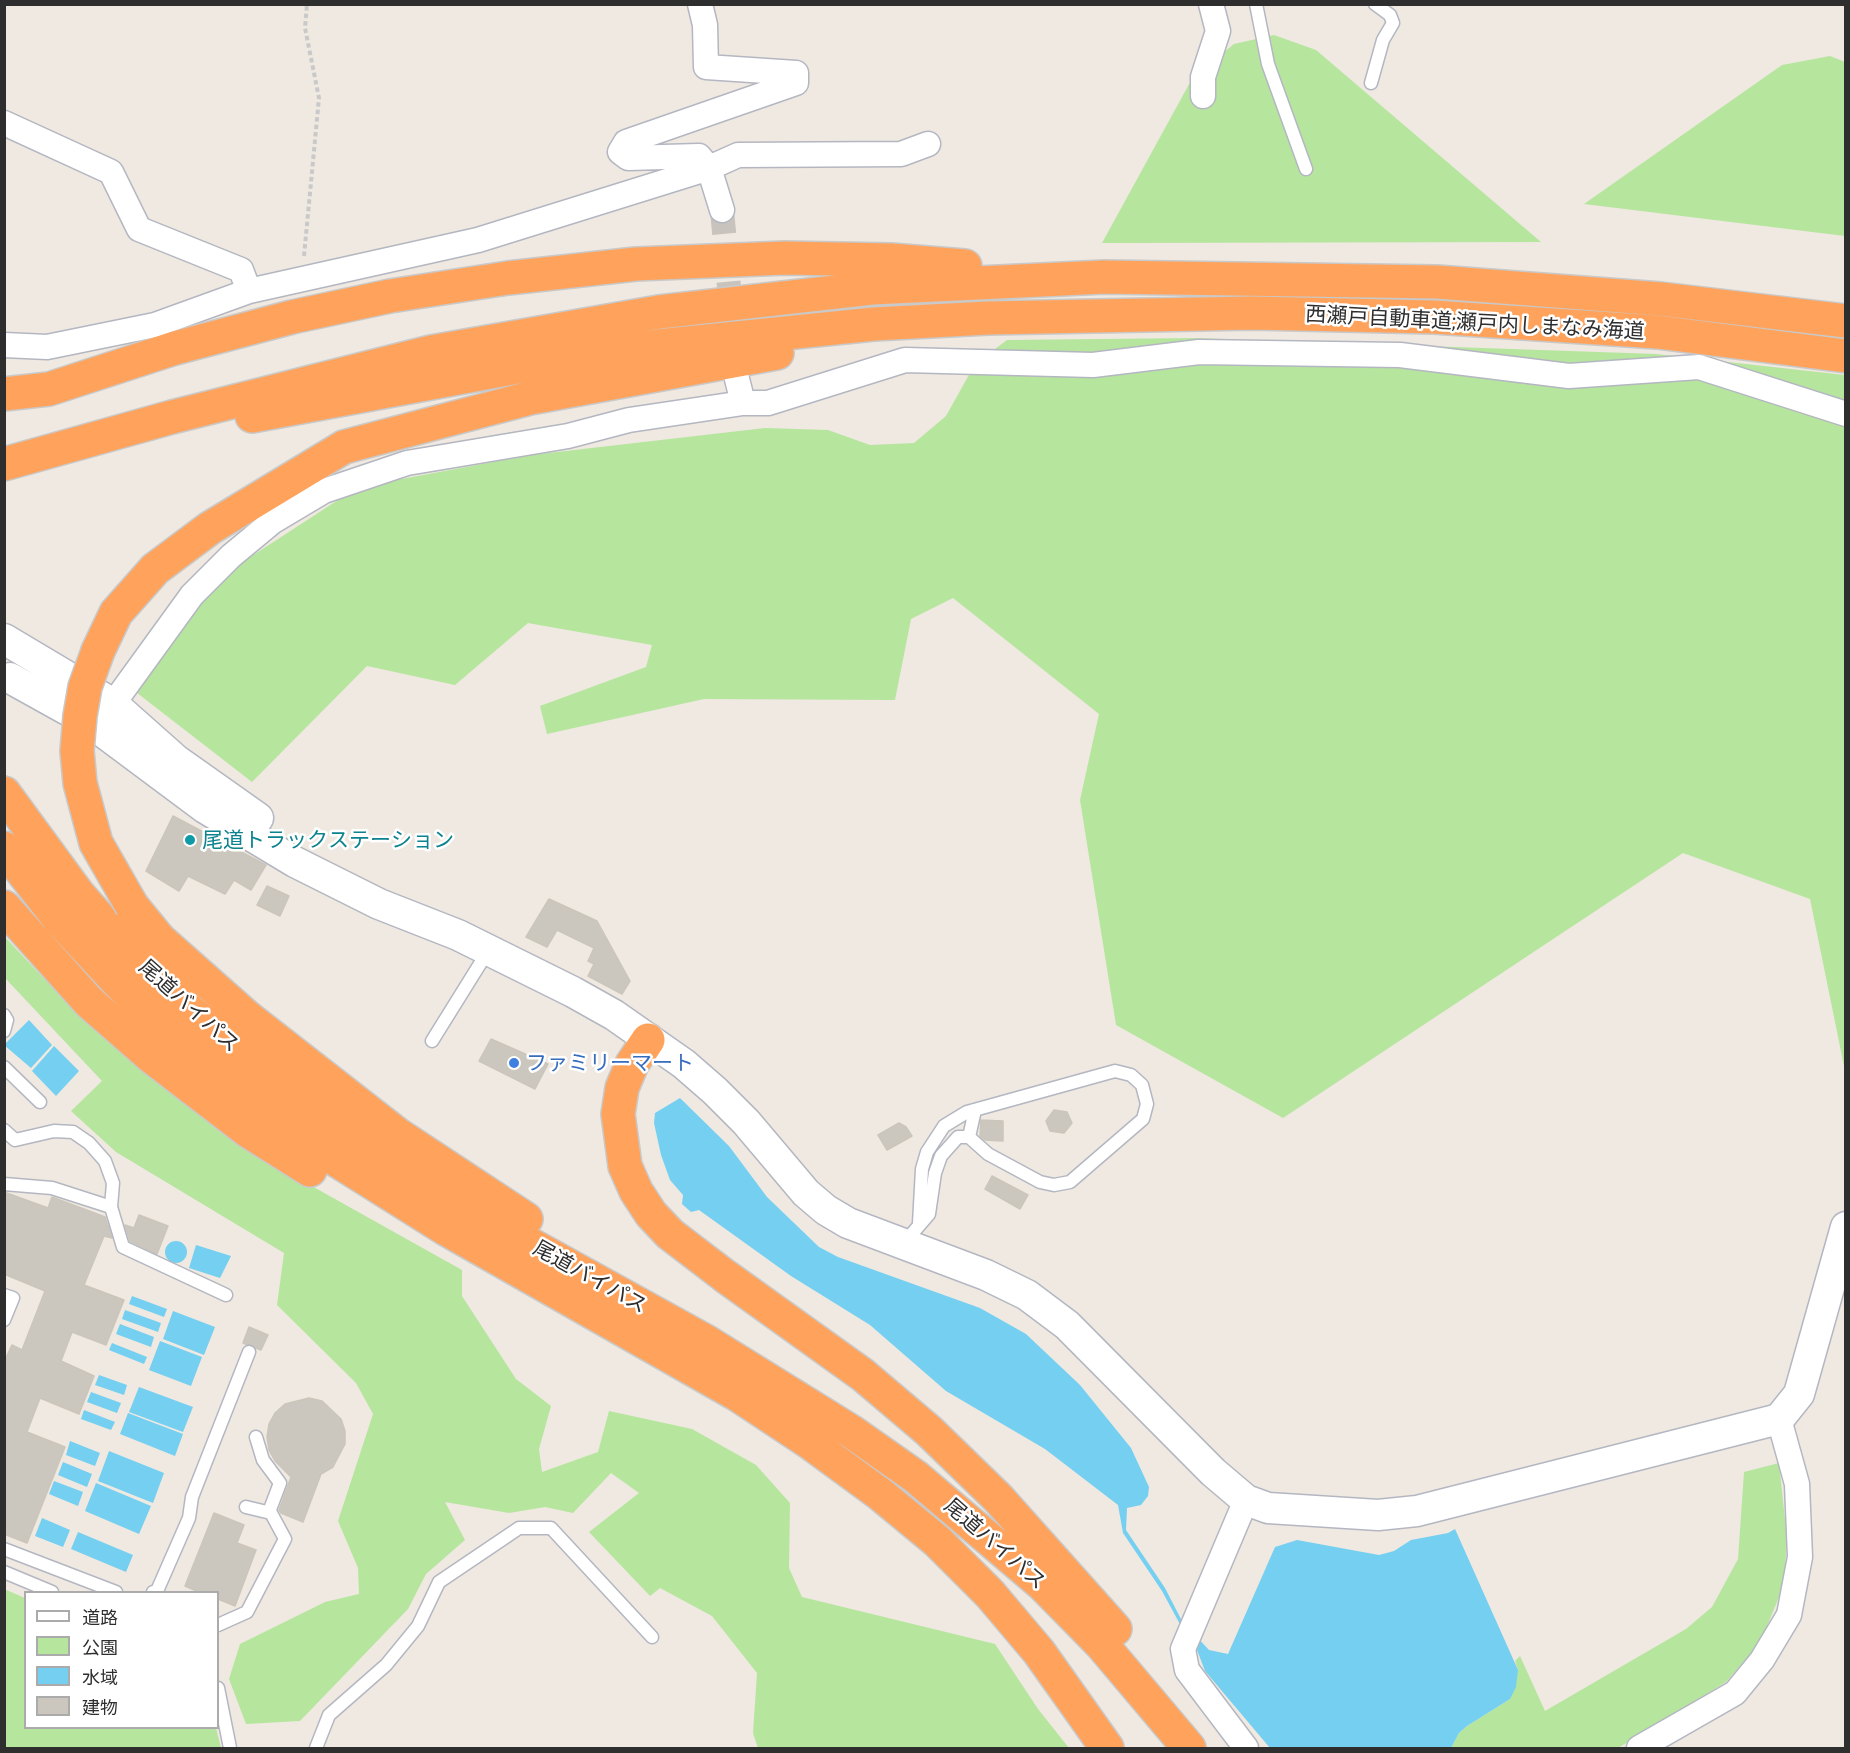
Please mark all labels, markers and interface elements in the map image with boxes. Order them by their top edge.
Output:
street label: 西瀬戸自動車道;瀬戸内しまなみ海道 [1305,302,1645,344]
place label: 尾道トラックステーション [202,827,454,853]
marker: 尾道トラックステーション [183,833,197,847]
street label: 尾道バイパス [134,954,244,1058]
place label: ファミリーマート [526,1050,694,1076]
marker: ファミリーマート [507,1056,521,1070]
street label: 尾道バイパス [529,1235,651,1319]
street label: 尾道バイパス [939,1493,1051,1595]
legend [24,1591,219,1729]
text: 道路 [82,1607,118,1628]
text: 公園 [82,1637,118,1658]
text: 水域 [82,1667,118,1688]
text: 建物 [82,1697,118,1718]

